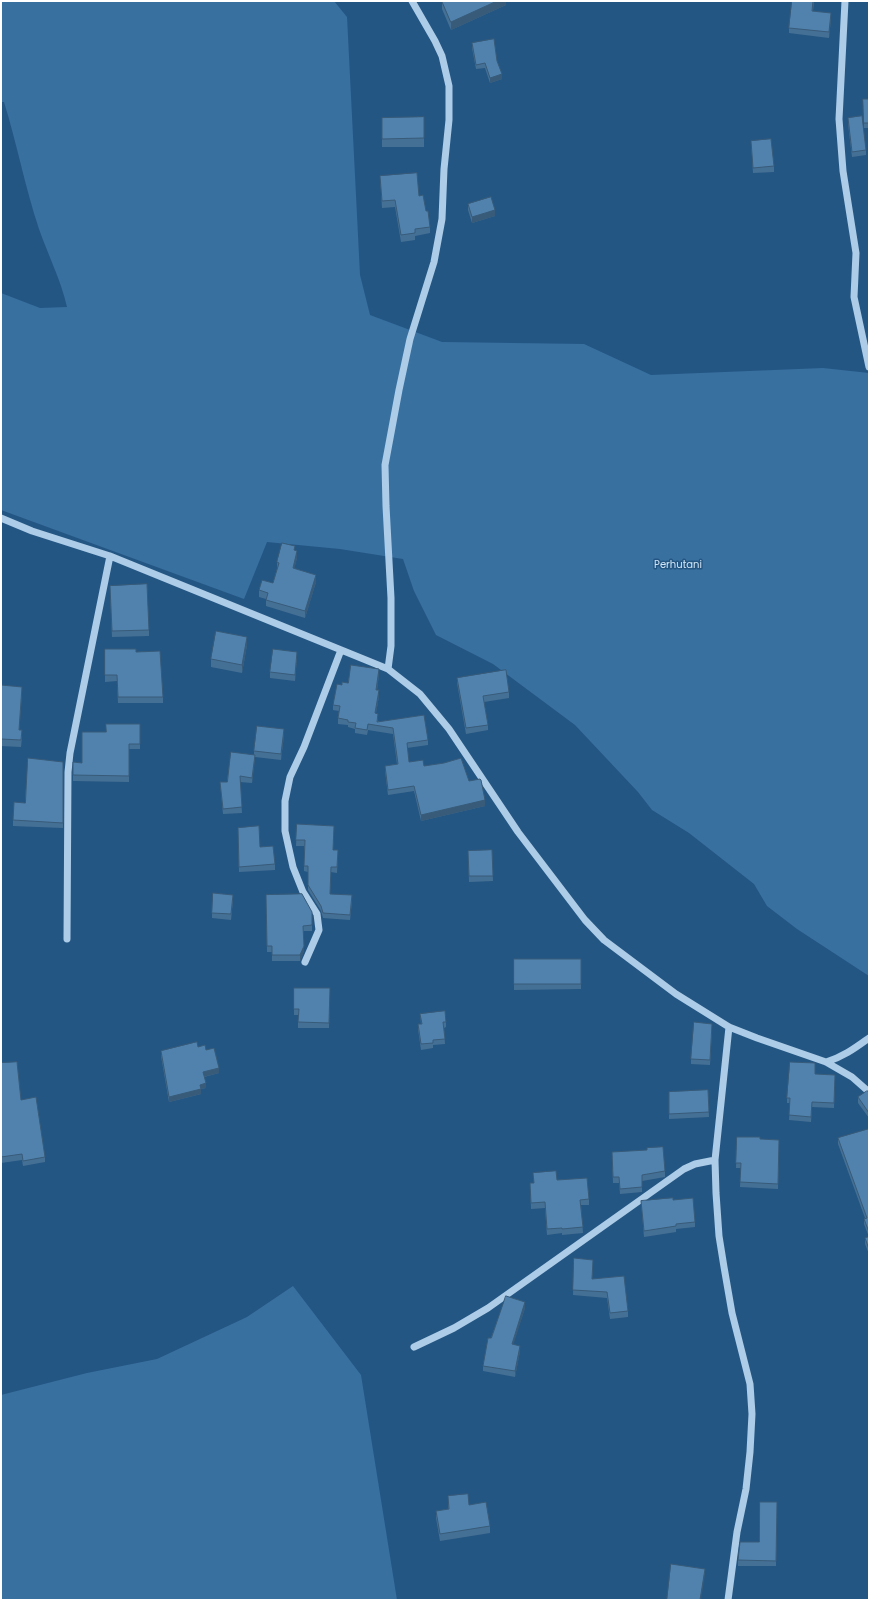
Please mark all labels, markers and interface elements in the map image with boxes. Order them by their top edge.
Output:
park label: Perhutani [654,559,702,571]

